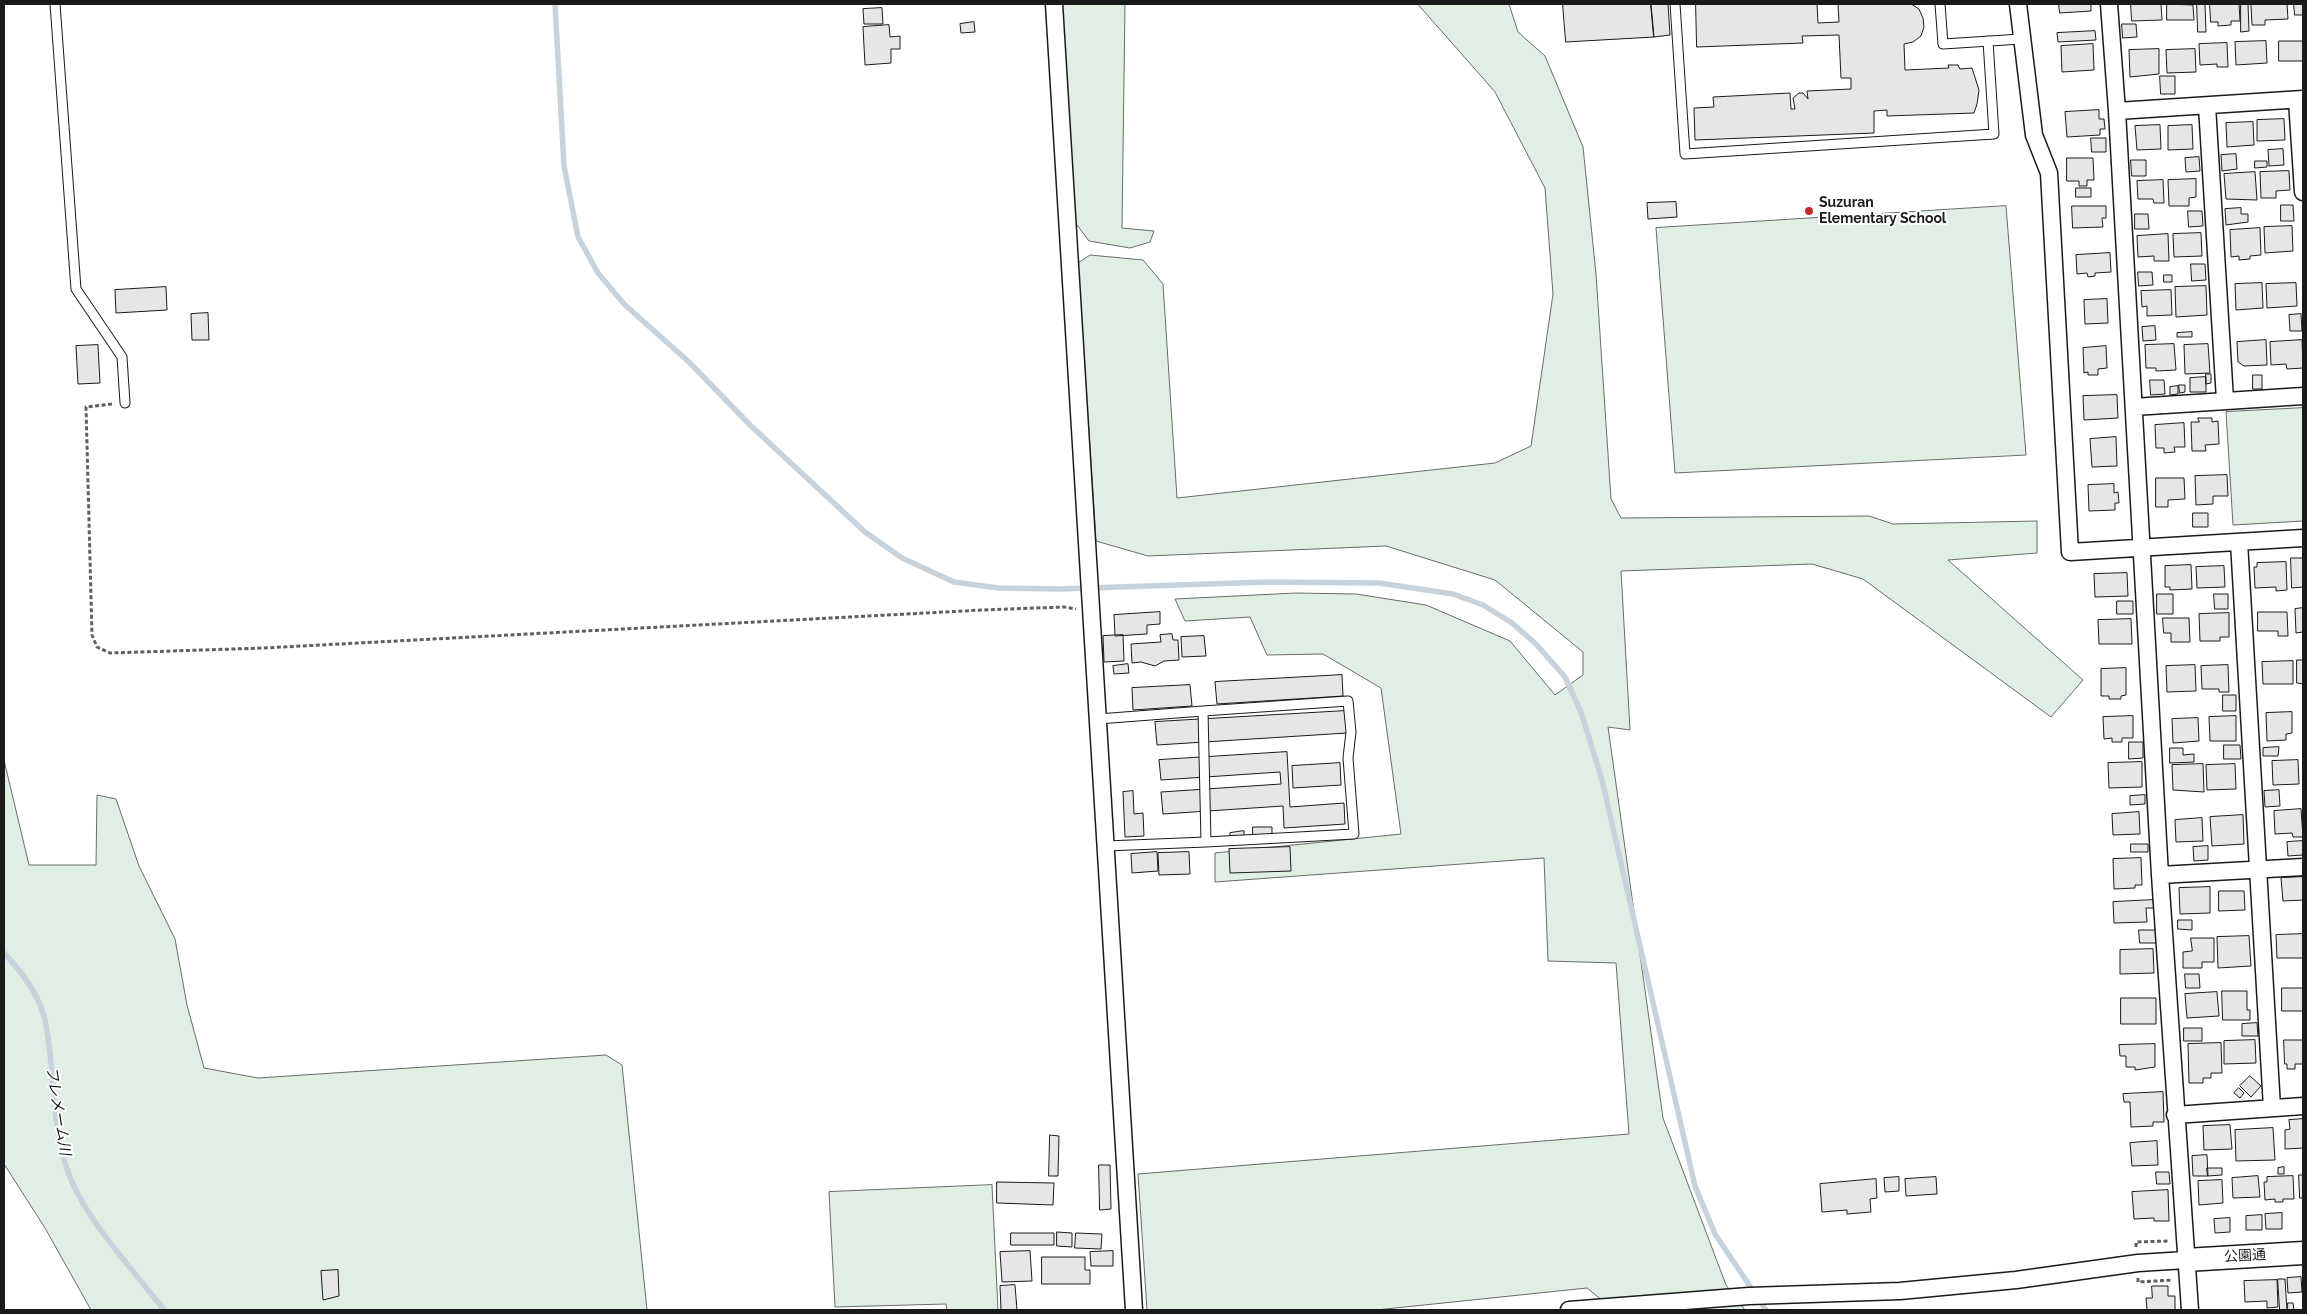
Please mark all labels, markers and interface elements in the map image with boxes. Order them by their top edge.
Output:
place label: Suzuran Elementary School [1819,195,1946,228]
marker: Suzuran Elementary School [1803,205,1815,217]
water label: フレメーム川 [42,1065,74,1157]
street label: 公園通 [2224,1247,2266,1265]

